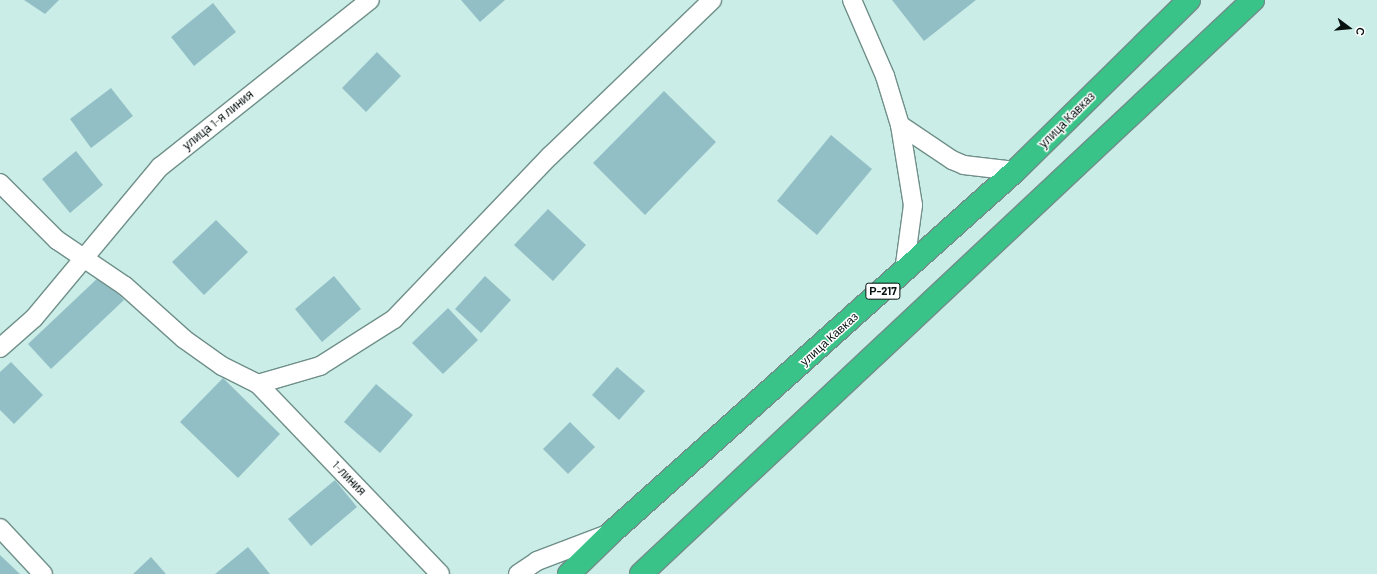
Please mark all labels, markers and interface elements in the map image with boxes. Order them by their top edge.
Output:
north arrow [1329,8,1369,48]
text: С [1354,26,1368,37]
street label: улица 1-я линия [180,87,256,153]
street label: улица Кавказ [1036,89,1098,151]
road number: Р-217 [865,282,901,300]
street label: улица Кавказ [797,309,861,369]
street label: 1-линия [329,458,369,498]

